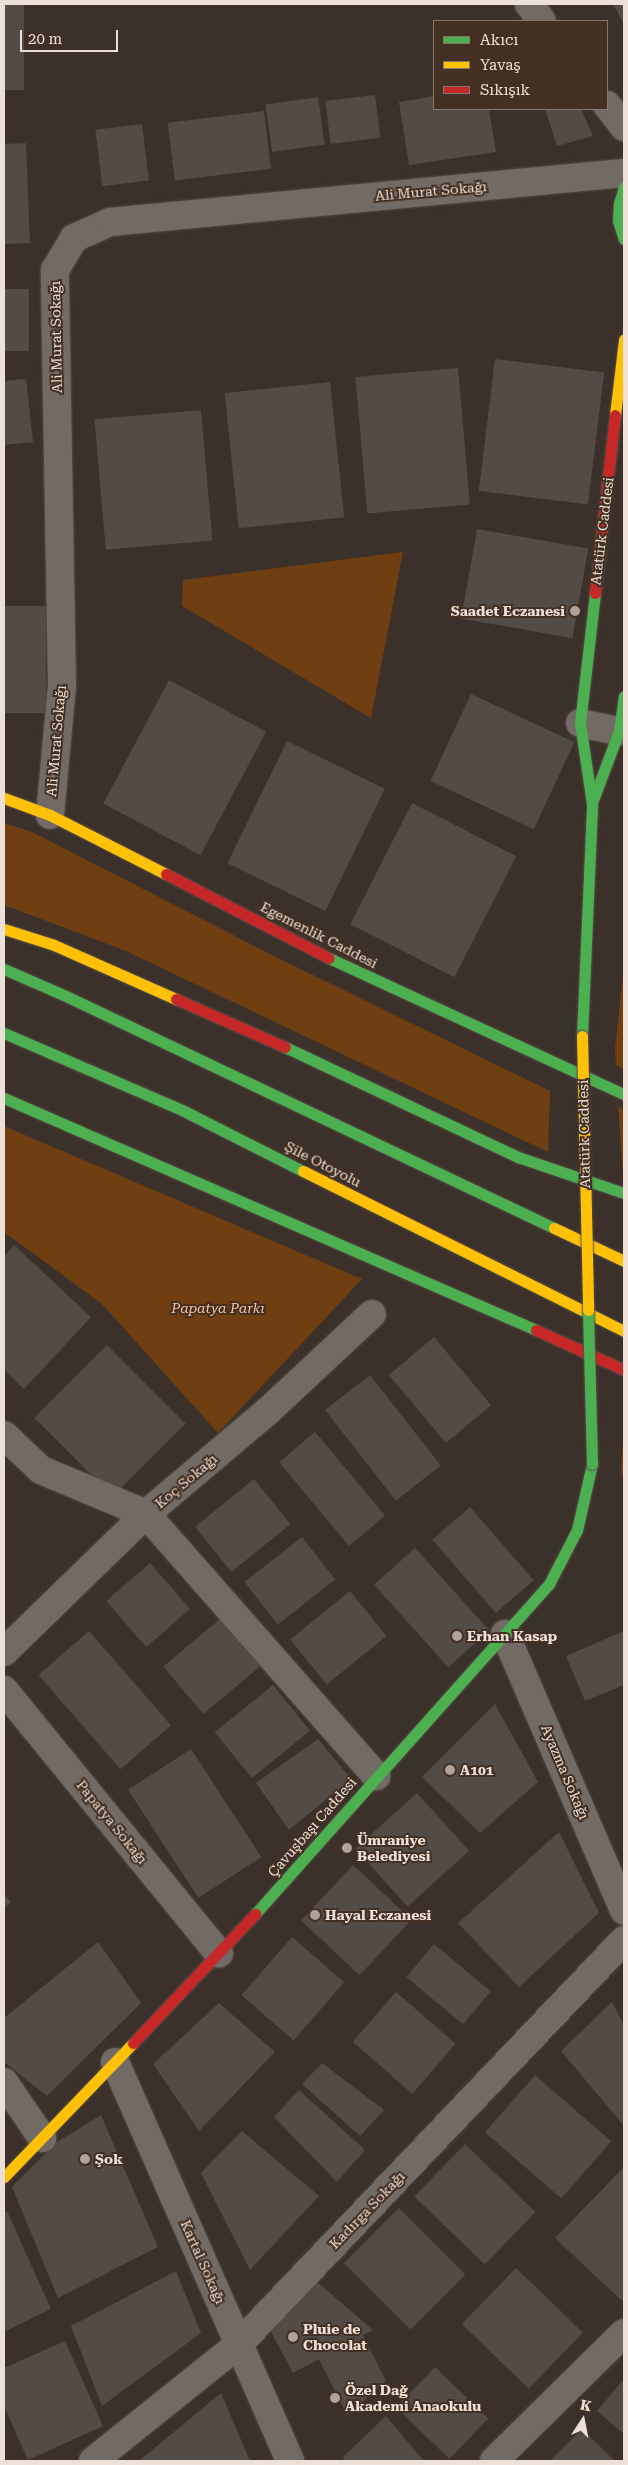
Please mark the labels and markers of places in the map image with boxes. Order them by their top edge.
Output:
place label: Saadet Eczanesi [451,603,565,619]
marker: Saadet Eczanesi [569,605,581,617]
place label: Erhan Kasap [467,1628,557,1644]
marker: Erhan Kasap [451,1630,463,1642]
place label: A101 [460,1762,494,1778]
marker: A101 [444,1764,456,1776]
place label: Ümraniye Belediyesi [357,1832,430,1864]
marker: Ümraniye Belediyesi [341,1842,353,1854]
place label: Hayal Eczanesi [325,1907,431,1923]
marker: Hayal Eczanesi [309,1909,321,1921]
place label: Şok [95,2151,123,2167]
marker: Şok [79,2153,91,2165]
place label: Pluie de Chocolat [303,2321,367,2354]
marker: Pluie de Chocolat [287,2331,299,2343]
place label: Özel Dağ Akademi Anaokulu [345,2382,481,2414]
marker: Özel Dağ Akademi Anaokulu [329,2392,341,2404]

